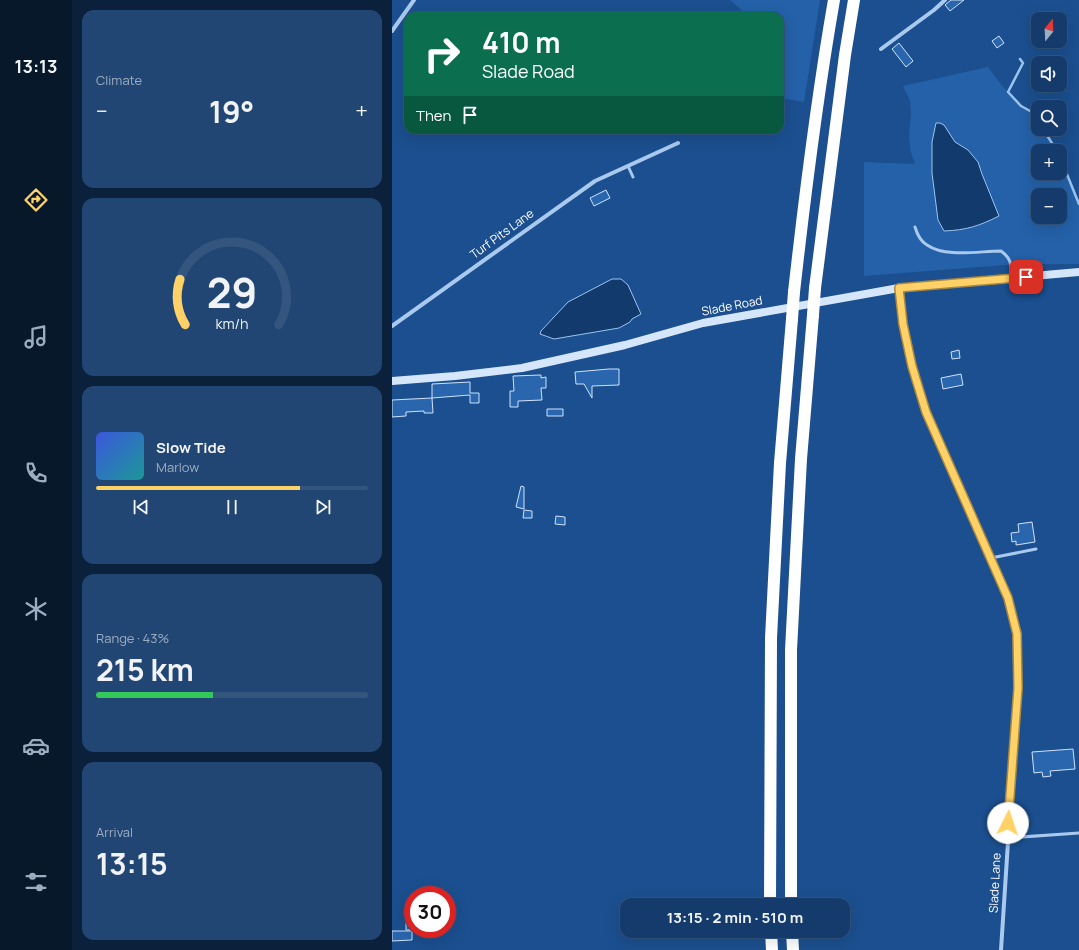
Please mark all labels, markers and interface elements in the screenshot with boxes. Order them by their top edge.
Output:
north arrow [1031,12,1067,48]
map controls [1031,12,1067,224]
text: 410 m [482,23,561,61]
icon: right [416,28,468,80]
text: 13:13 [15,54,57,78]
button: sound [1031,56,1067,92]
text: Slade Road [482,59,575,83]
text: Climate [96,71,142,89]
text: 19° [209,91,254,132]
text: − [96,96,108,126]
text: + [355,96,368,126]
button: search [1031,100,1067,136]
icon: arrive [459,104,481,126]
text: Then [416,105,451,126]
button: + [1031,144,1067,180]
icon: directions [22,186,50,214]
button: − [1031,188,1067,224]
street label: Turf Pits Lane [466,205,537,263]
pin [1009,260,1043,294]
text: 29 [207,264,257,320]
icon: arrive [1015,266,1037,288]
street label: Slade Road [700,291,764,320]
text: km/h [215,314,249,333]
icon: music [22,323,50,351]
text: Slow Tide [156,437,226,458]
text: Marlow [156,458,199,476]
icon: phone [22,459,50,487]
icon: previous [130,496,152,518]
icon: pause [221,496,243,518]
icon: next [312,496,334,518]
icon: climate [22,595,50,623]
text: Range · 43% [96,629,169,647]
text: 215 km [96,649,194,690]
icon: car [22,732,50,760]
position arrow [987,802,1029,844]
text: Arrival [96,823,133,841]
text: 13:15 [96,843,168,884]
street label: Slade Lane [984,852,1005,914]
icon: filters [22,868,50,896]
speed limit sign: 30 [404,886,456,938]
text: 13:15 · 2 min · 510 m [667,907,803,928]

